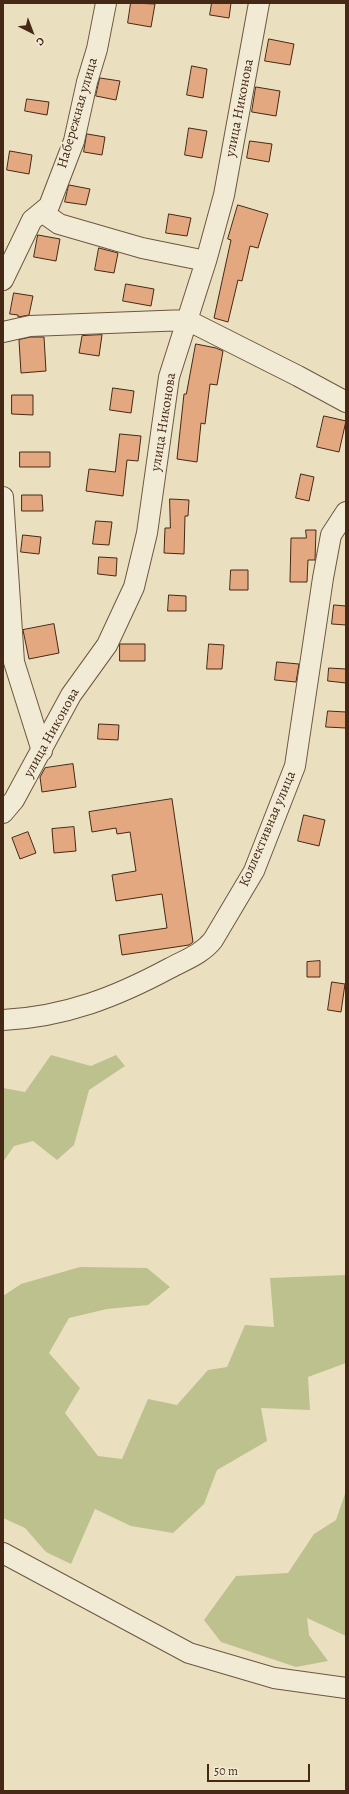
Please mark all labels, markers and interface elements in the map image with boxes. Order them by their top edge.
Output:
north arrow [12,12,52,52]
text: С [33,33,48,49]
street label: Набережная улица [54,56,102,170]
street label: улица Никонова [222,58,258,158]
street label: улица Никонова [148,372,180,472]
street label: улица Никонова [21,685,83,781]
street label: Коллективная улица [236,769,300,889]
scale bar [209,1756,312,1782]
text: 50 m [214,1763,238,1779]

